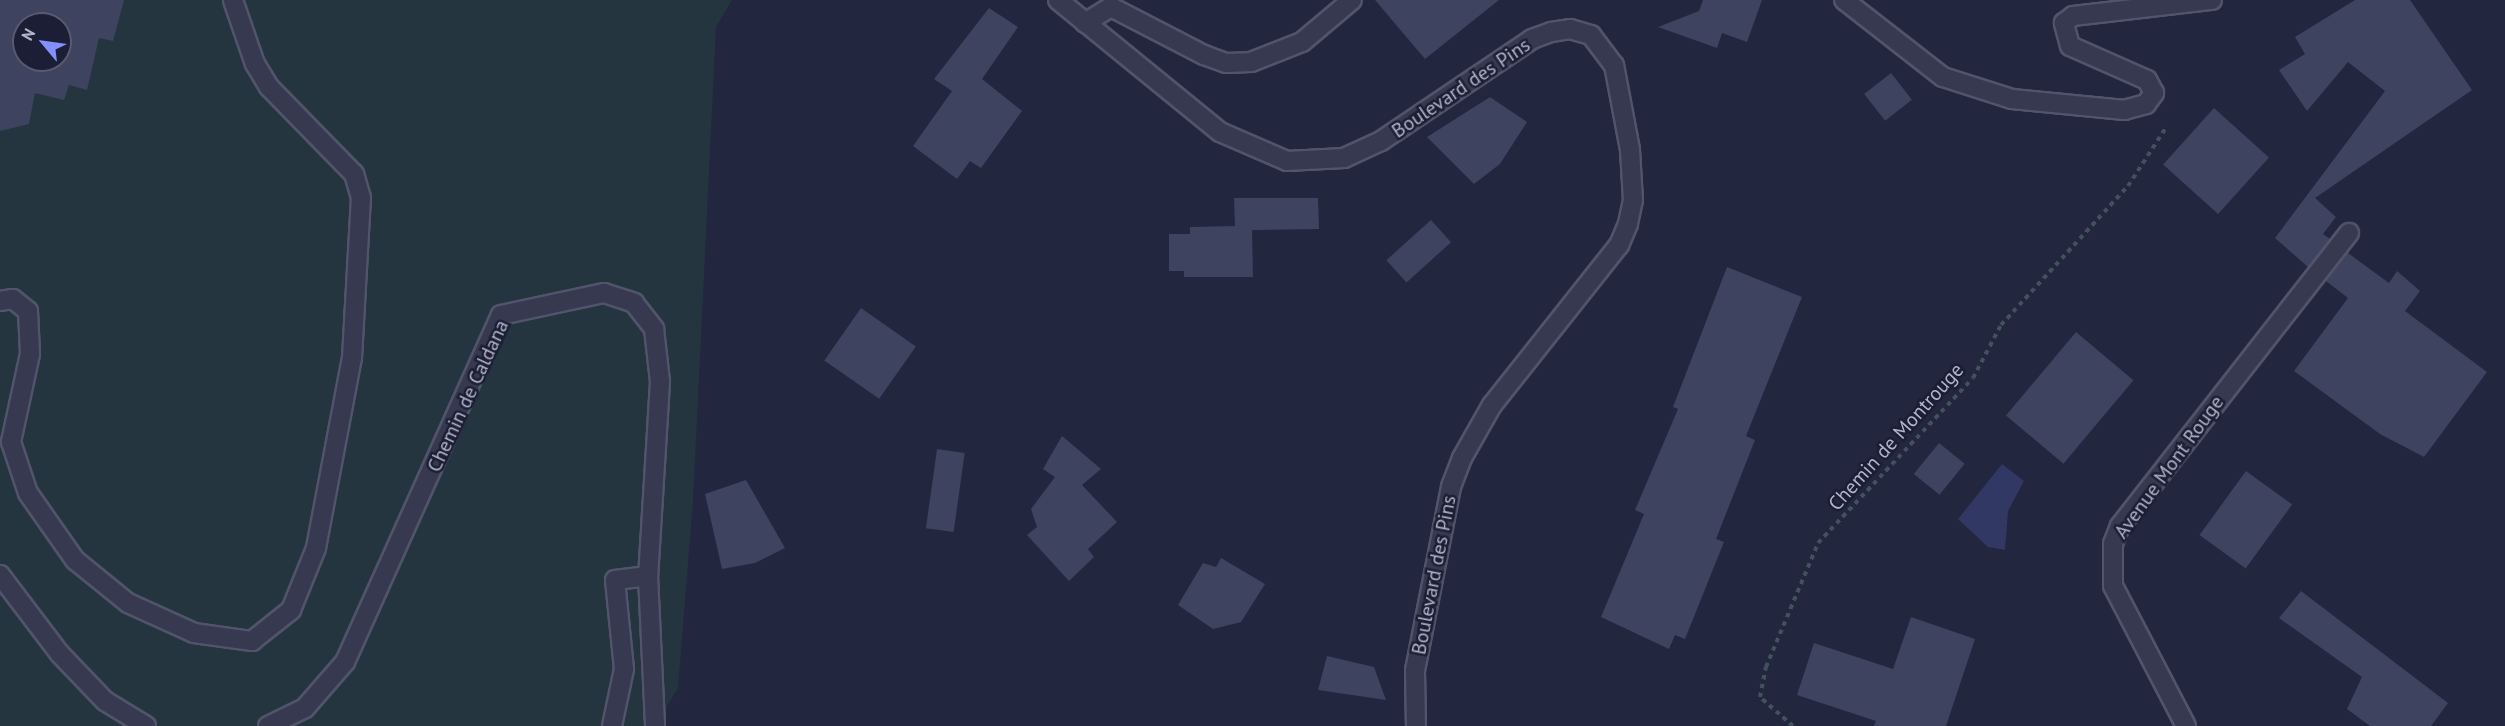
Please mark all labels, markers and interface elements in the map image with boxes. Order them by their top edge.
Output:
north arrow [12,12,72,72]
text: N [17,25,39,44]
street label: Boulevard des Pins [1387,33,1535,143]
street label: Chemin de Caldana [422,316,514,476]
street label: Chemin de Montrouge [1823,358,1969,516]
street label: Avenue Mont Rouge [2109,391,2229,543]
street label: Boulevard des Pins [1407,493,1461,657]

